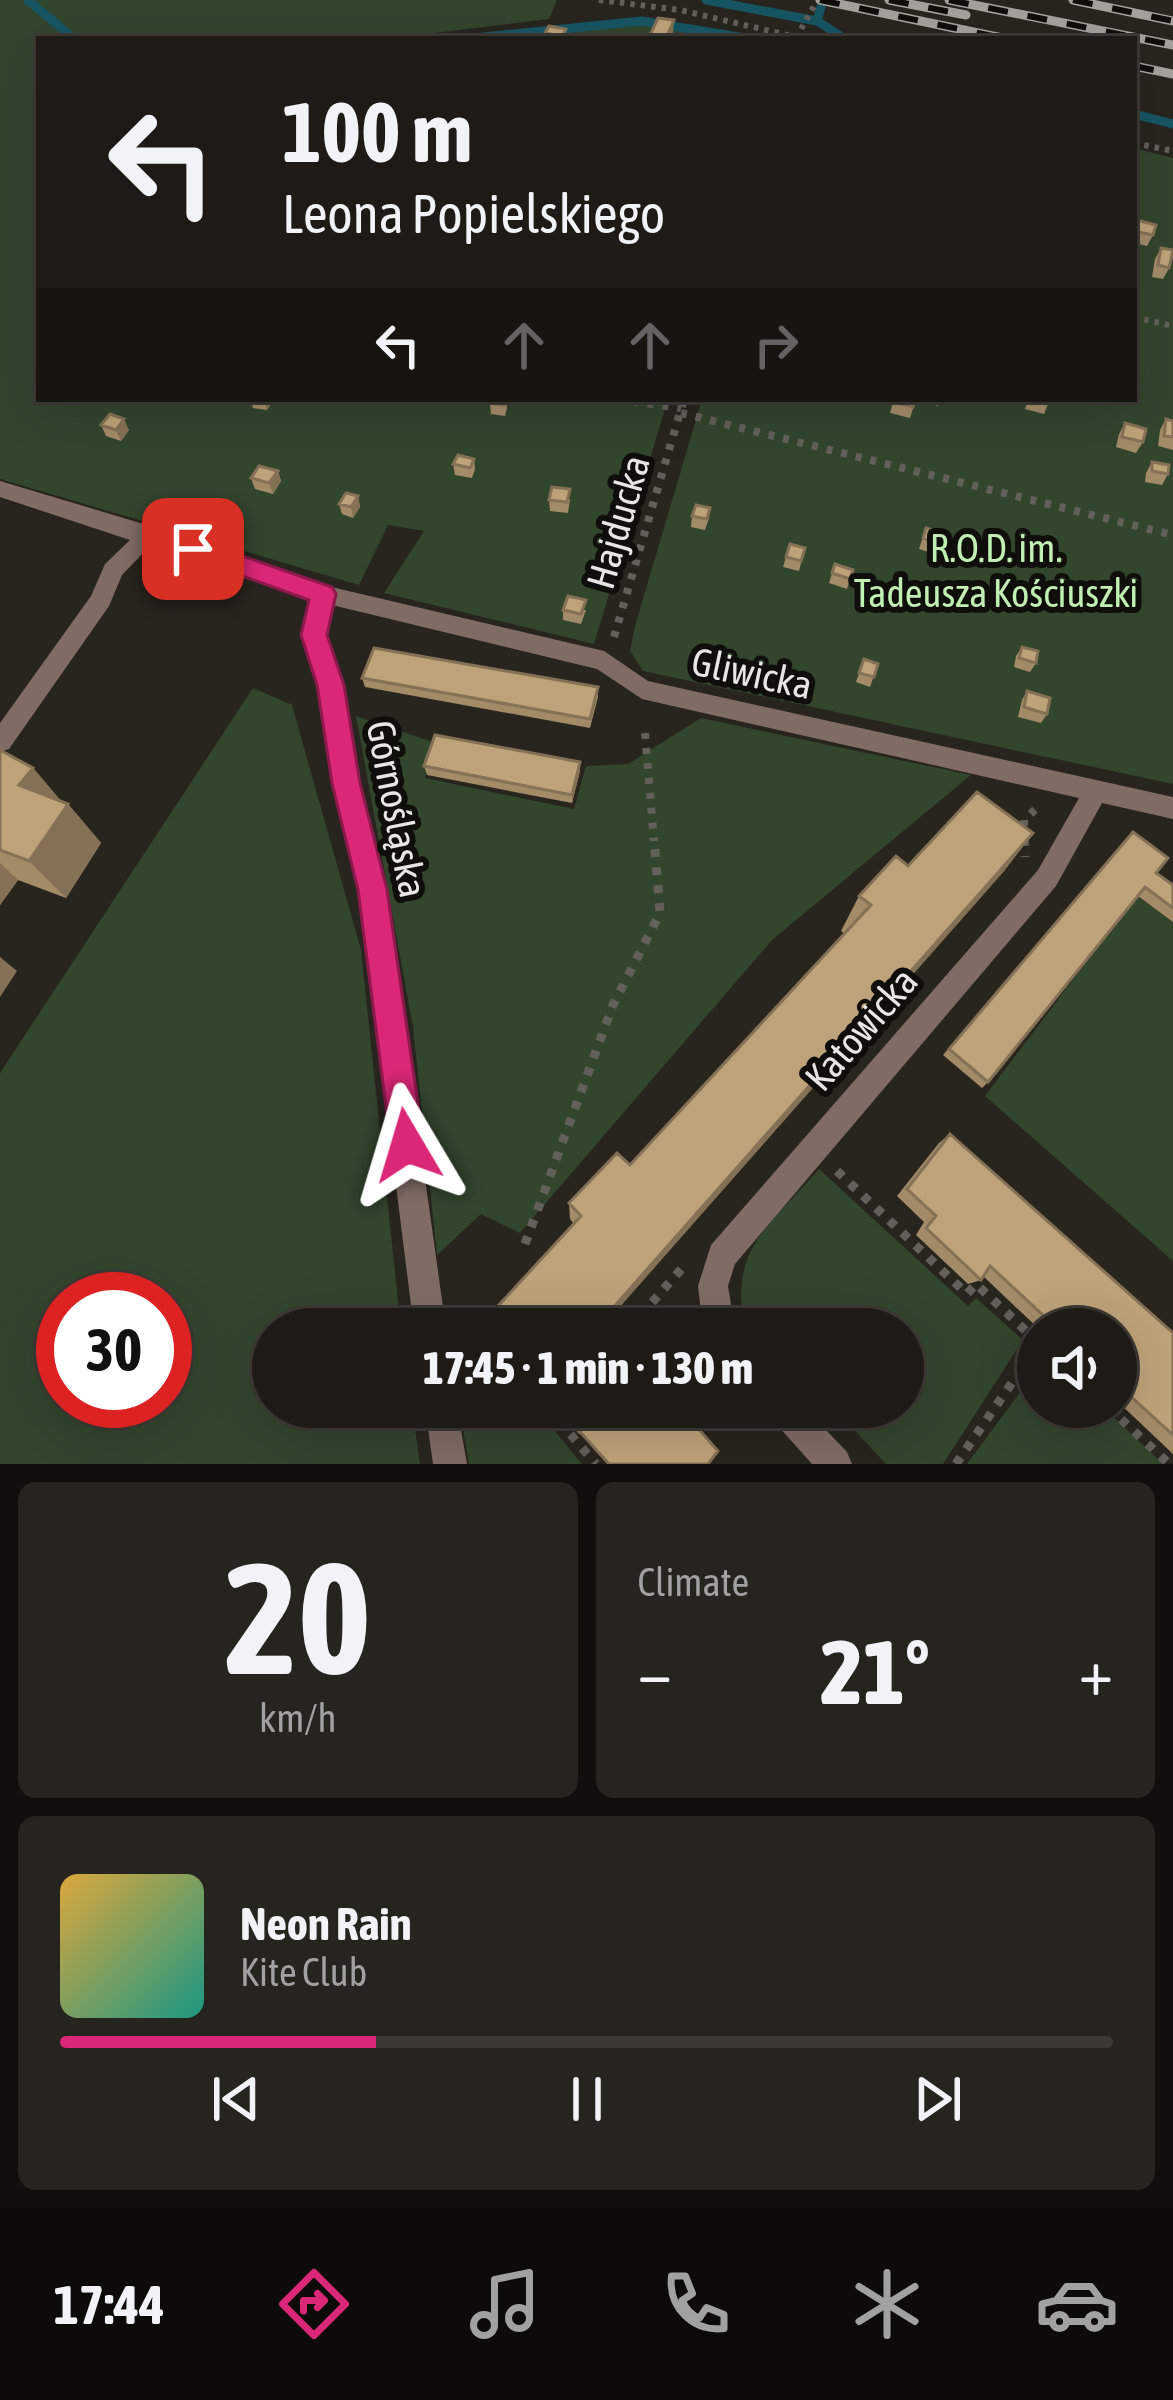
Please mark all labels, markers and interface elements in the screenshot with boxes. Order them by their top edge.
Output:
icon: left [84,84,240,240]
text: 100 m [282,84,472,180]
text: Leona Popielskiego [282,183,665,244]
icon: left [365,312,431,378]
icon: ahead [491,312,557,378]
icon: ahead [617,312,683,378]
icon: right [743,312,809,378]
street label: Hajducka [578,450,658,594]
pin [142,498,244,600]
icon: arrive [160,516,226,582]
park label: R.O.D. im. Tadeusza Kościuszki [854,526,1138,615]
street label: Gliwicka [688,639,816,707]
street label: Górnośląska [358,717,436,901]
street label: Katowicka [796,959,926,1099]
position arrow [344,1082,470,1208]
speed limit sign: 30 [36,1272,192,1428]
map controls [1017,1308,1137,1428]
button: sound [1017,1308,1137,1428]
text: 17:45 · 1 min · 130 m [423,1342,753,1394]
text: 20 [224,1528,371,1707]
text: Climate [638,1560,749,1604]
text: 21° [821,1620,930,1723]
text: − [638,1633,672,1709]
text: + [1079,1633,1113,1709]
text: km/h [259,1696,336,1740]
text: Neon Rain [240,1898,412,1950]
text: Kite Club [240,1950,367,1994]
icon: previous [203,2066,269,2132]
icon: pause [554,2066,620,2132]
icon: next [905,2066,971,2132]
icon: directions [272,2262,356,2346]
icon: music [463,2262,547,2346]
icon: phone [654,2262,738,2346]
icon: climate [845,2262,929,2346]
icon: car [1035,2262,1119,2346]
text: 17:44 [53,2274,165,2335]

